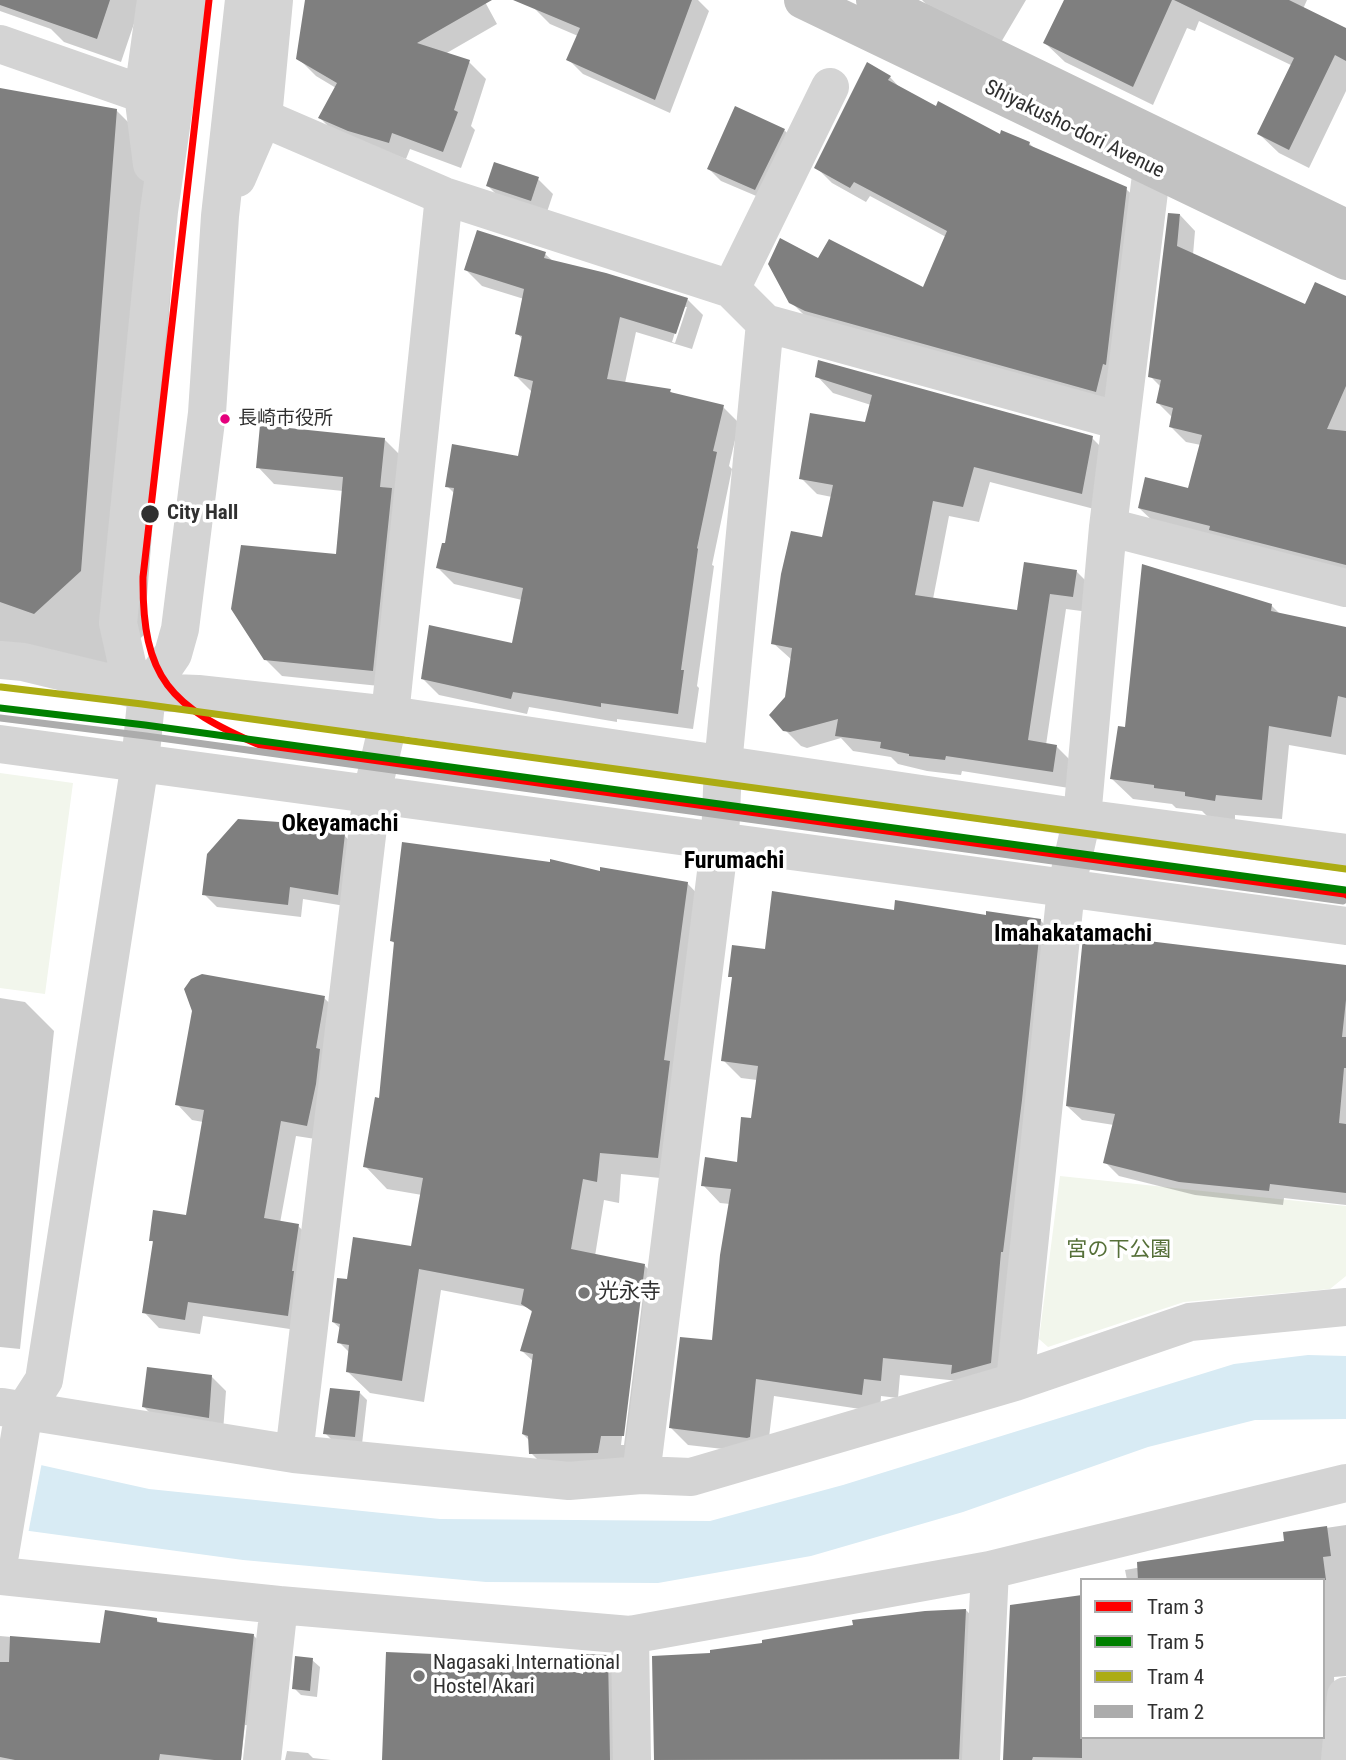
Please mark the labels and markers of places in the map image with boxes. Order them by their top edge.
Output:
place label: 長崎市役所 [238,408,333,430]
marker: 長崎市役所 [218,412,232,426]
place label: City Hall [167,501,238,527]
marker: City Hall [139,503,161,525]
place label: 光永寺 [598,1280,661,1306]
marker: 光永寺 [576,1285,592,1301]
place label: Nagasaki International Hostel Akari [433,1651,620,1701]
marker: Nagasaki International Hostel Akari [411,1668,427,1684]

